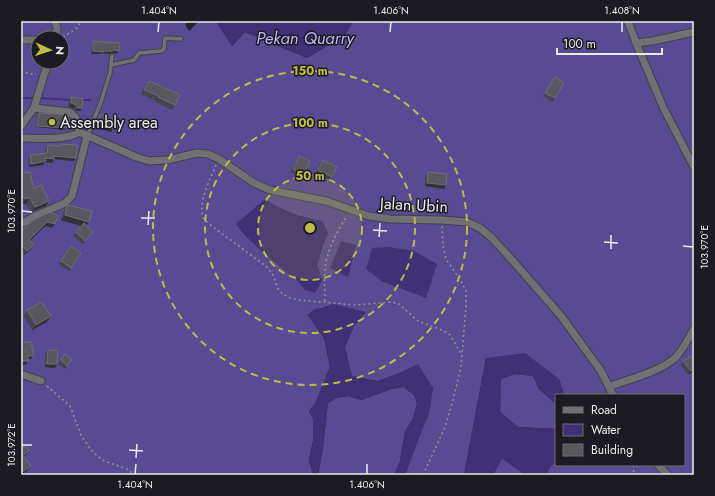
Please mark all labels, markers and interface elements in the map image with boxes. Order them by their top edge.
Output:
text: 1.404°N [141,3,177,18]
text: 1.406°N [373,3,409,18]
text: 1.408°N [604,3,640,18]
water label: Pekan Quarry [256,26,356,50]
north arrow [30,30,70,70]
scale bar [557,30,662,56]
text: 100 m [563,35,596,53]
text: N [52,46,68,55]
text: 150 m [292,62,328,80]
place label: Assembly area [60,111,158,134]
text: 100 m [292,114,328,132]
marker: Assembly area [47,117,57,127]
text: 50 m [295,167,325,185]
text: 103.970°E [4,189,19,233]
street label: Jalan Ubin [378,192,448,218]
centre of rings [303,221,317,235]
text: 103.970°E [697,225,712,269]
legend [555,394,685,466]
text: Road [591,401,617,419]
text: Water [591,421,622,439]
text: 103.972°E [4,423,19,467]
text: Building [591,441,633,459]
text: 1.404°N [117,477,153,492]
text: 1.406°N [349,477,385,492]

